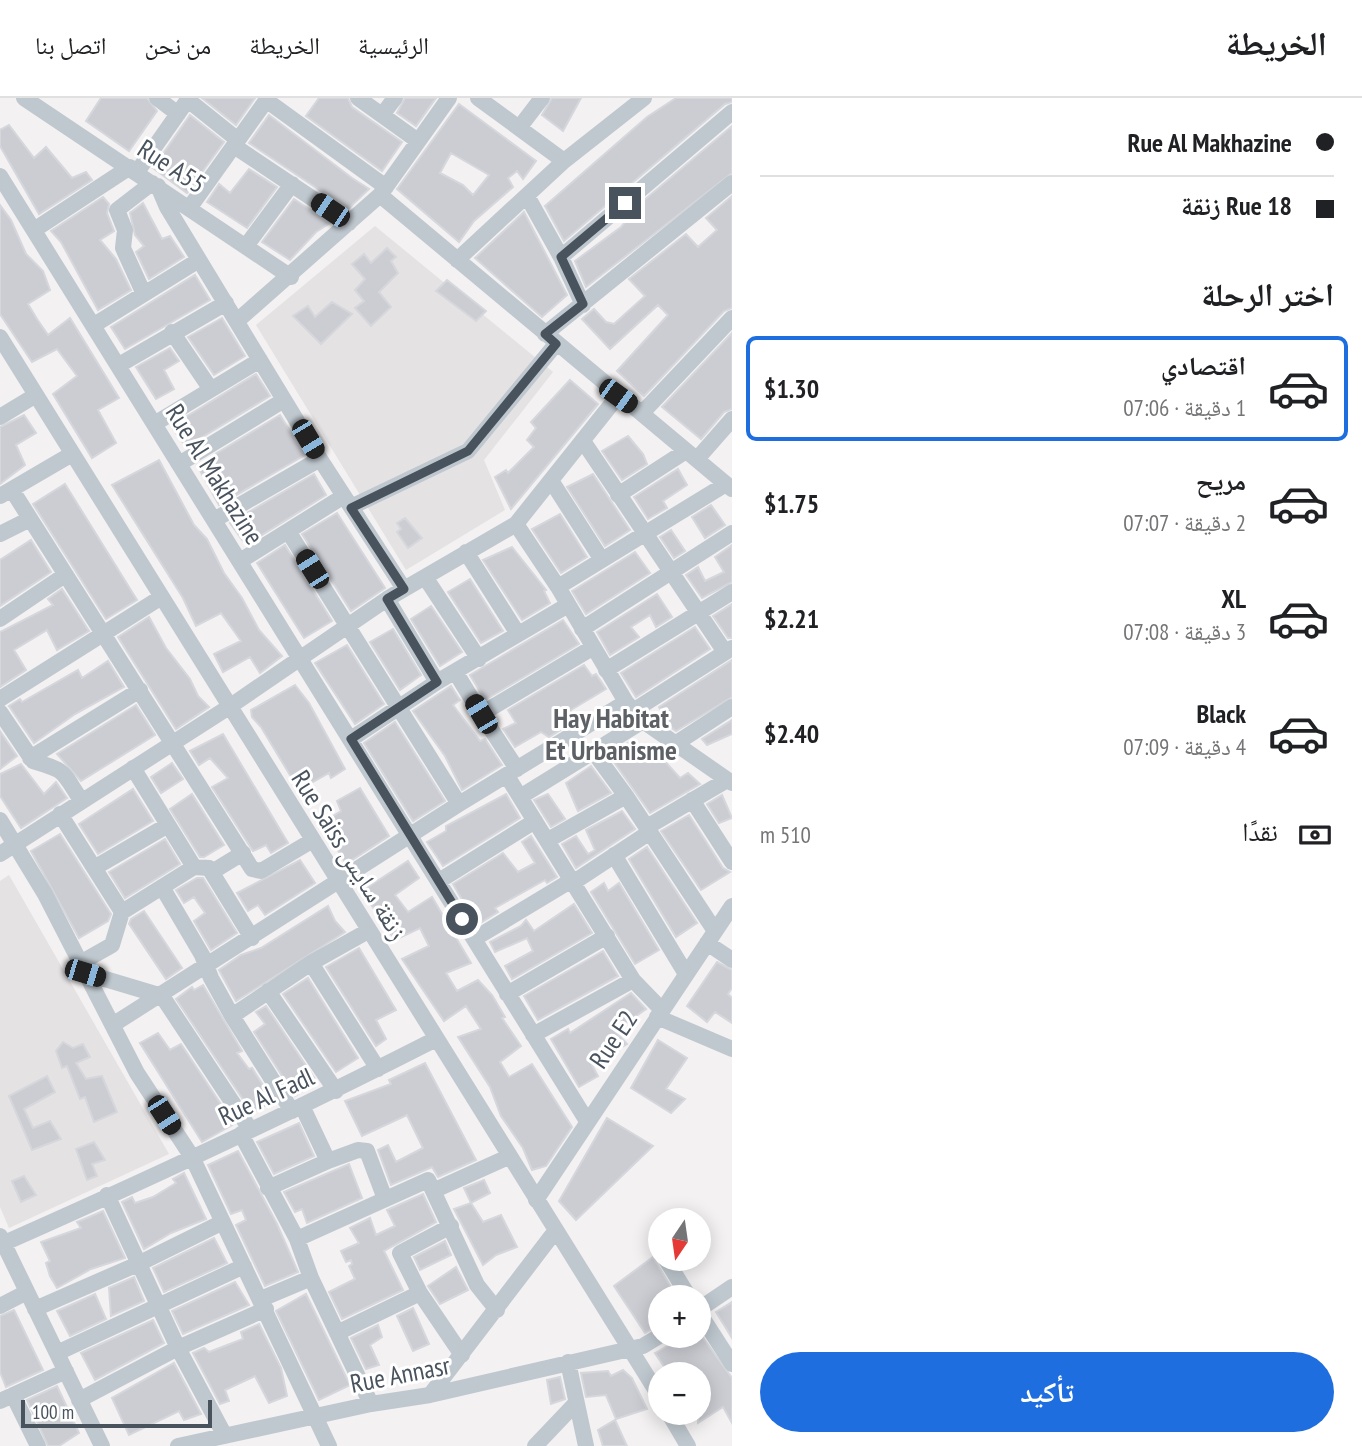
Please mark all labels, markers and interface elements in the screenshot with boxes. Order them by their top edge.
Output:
text: الخريطة [1226,21,1327,64]
text: اتصل بنا [35,30,107,61]
text: من نحن [145,30,211,61]
text: الخريطة [249,30,320,61]
text: الرئيسية [358,30,429,61]
text: Rue Al Makhazine [1127,126,1292,159]
street label: Rue A55 [132,132,212,200]
route end [609,187,641,219]
text: Rue 18 زنقة [1181,189,1292,222]
car [307,190,354,230]
text: اختر الرحلة [1201,273,1334,315]
text: اقتصادي [1161,349,1246,382]
icon: car [1267,357,1330,420]
text: $1.30 [764,372,819,405]
car [595,375,642,417]
text: 1 دقيقة · 07:06 [1123,393,1246,422]
street label: Rue Al Makhazine [159,398,271,550]
car [289,416,328,462]
text: مريح [1196,464,1246,497]
icon: car [1267,472,1330,535]
text: $1.75 [764,487,819,520]
text: 2 دقيقة · 07:07 [1123,508,1246,537]
car [292,546,333,592]
text: XL [1221,582,1246,615]
icon: car [1267,587,1330,650]
text: $2.21 [764,602,819,635]
text: 3 دقيقة · 07:08 [1123,617,1246,646]
car [462,691,501,737]
text: Black [1196,697,1246,730]
district label: Hay Habitat Et Urbanisme [545,699,677,768]
icon: car [1267,702,1330,765]
text: $2.40 [764,717,819,750]
text: 4 دقيقة · 07:09 [1123,732,1246,761]
street label: Rue Saiss زنقة سايس [285,764,415,946]
text: نقدًا [1242,815,1278,848]
icon: cash [1296,816,1334,854]
text: 510 m [760,820,811,849]
route start [446,903,478,935]
car [62,957,109,989]
street label: Rue E2 [582,1004,644,1074]
street label: Rue Al Fadl [213,1060,319,1132]
car [144,1092,185,1138]
north arrow [648,1208,710,1270]
map controls [648,1208,711,1425]
button: + [648,1285,711,1348]
street label: Rue Annasr [347,1348,453,1400]
button: تأكيد [760,1352,1334,1432]
button: − [648,1362,711,1425]
scale bar [21,1397,212,1429]
text: 100 m [32,1400,74,1424]

